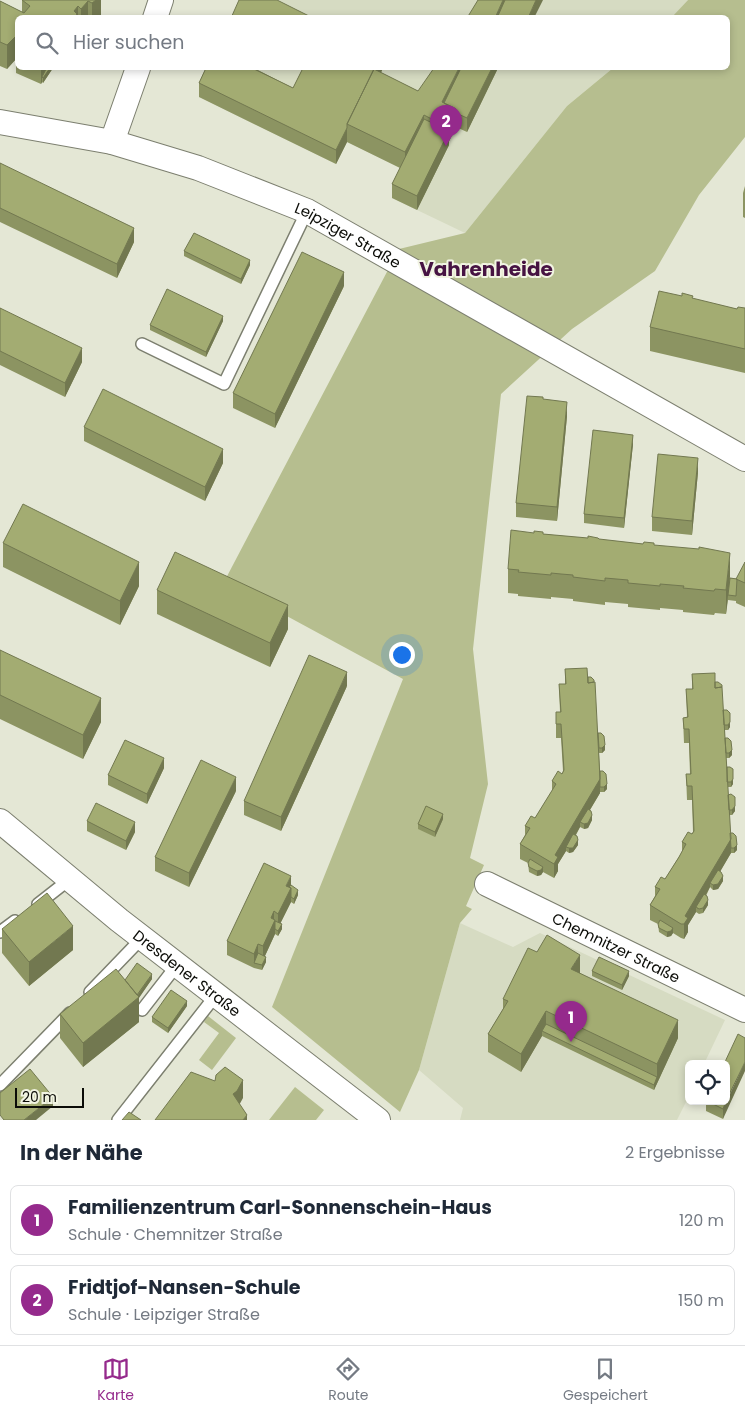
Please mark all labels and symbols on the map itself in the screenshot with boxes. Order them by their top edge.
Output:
pin: 2 [430,105,462,146]
street label: Leipziger Straße [292,197,405,273]
district label: Vahrenheide [419,255,553,283]
your location [389,642,415,668]
street label: Chemnitzer Straße [549,907,684,987]
street label: Dresdener Straße [129,924,245,1021]
pin: 1 [555,1001,587,1042]
scale bar [15,1085,84,1108]

